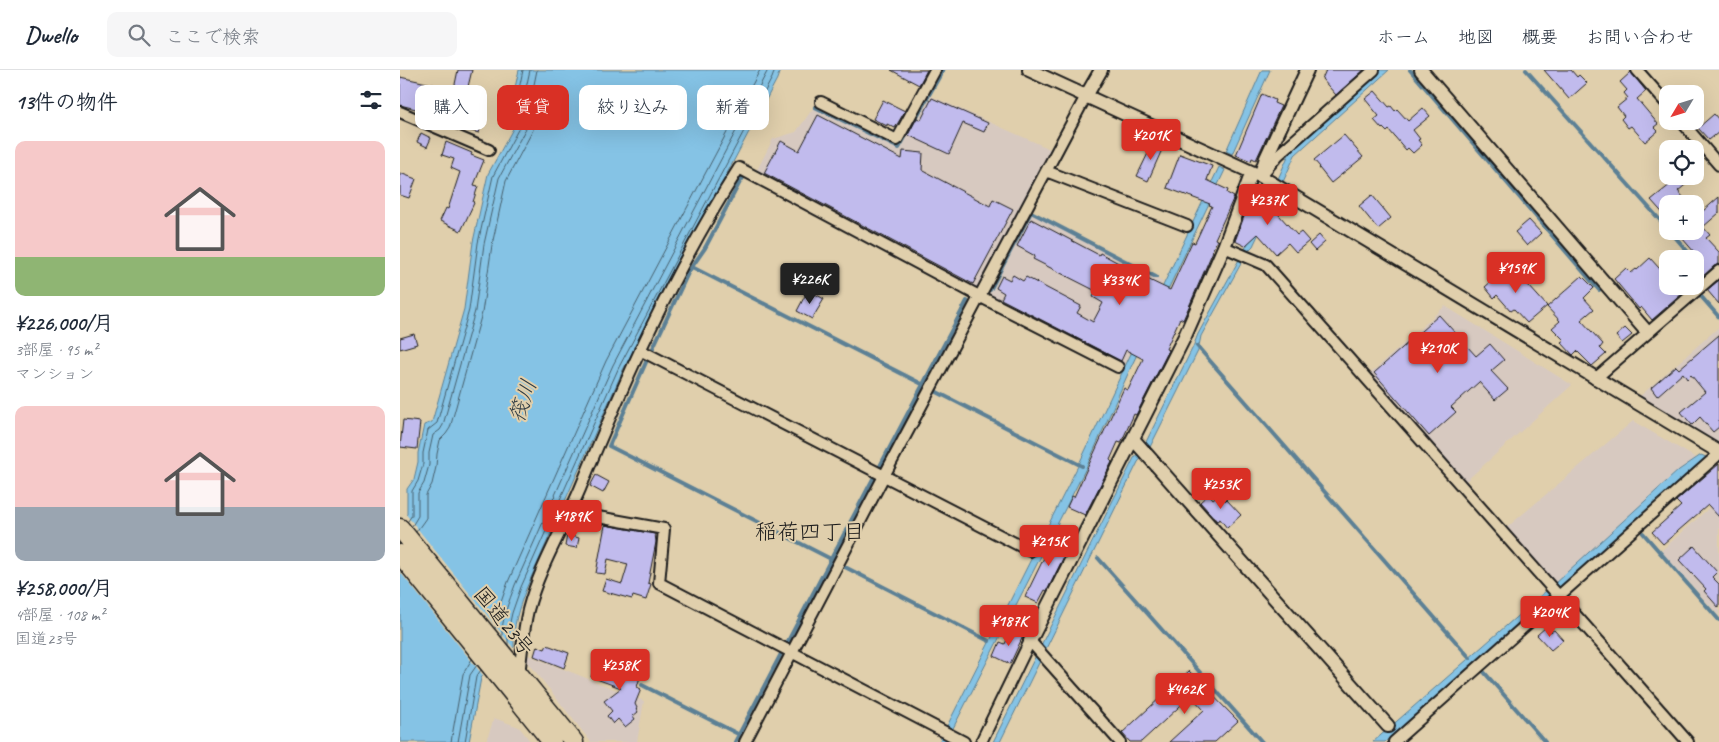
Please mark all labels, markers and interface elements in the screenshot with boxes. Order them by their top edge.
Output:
search box [107,12,457,57]
text: Dwello [25,20,77,50]
icon: search [125,21,153,49]
text: ここで検索 [165,25,260,49]
text: ホーム [1377,26,1430,48]
text: 地図 [1458,26,1494,48]
text: 概要 [1522,26,1558,48]
text: お問い合わせ [1586,26,1694,48]
chip: 購入 [415,85,487,130]
chip: 賃貸 [497,85,569,130]
chip: 絞り込み [579,85,687,130]
chip: 新着 [697,85,769,130]
north arrow [1659,85,1704,130]
map controls [1659,85,1704,295]
icon: filters [357,86,385,114]
text: 13件の物件 [15,89,118,115]
pin: ¥201K [1116,118,1186,161]
text: ¥201K [1133,125,1169,145]
button: locate [1659,140,1704,185]
icon: home [155,174,245,264]
pin: ¥237K [1233,184,1303,226]
text: ¥237K [1250,190,1286,210]
button: + [1659,195,1704,240]
button: − [1659,250,1704,295]
pin: ¥159K [1481,252,1551,294]
text: ¥159K [1498,258,1534,278]
pin: ¥226K [775,262,845,305]
pin: ¥334K [1085,264,1155,306]
text: ¥226K [791,269,829,289]
text: ¥334K [1102,270,1138,290]
text: ¥226,000/月 [15,310,114,336]
pin: ¥210K [1403,332,1473,374]
text: ¥210K [1420,338,1456,358]
text: 3部屋 · 95 m² [15,340,97,360]
text: マンション [15,364,94,384]
water label: 筏川 [503,376,543,426]
icon: home [155,439,245,529]
pin: ¥253K [1186,468,1256,510]
text: ¥253K [1203,474,1239,494]
pin: ¥189K [537,500,607,542]
text: ¥189K [554,506,590,526]
district label: 稲荷四丁目 [755,518,865,546]
pin: ¥215K [1014,524,1084,567]
text: ¥215K [1031,531,1067,551]
text: ¥258,000/月 [15,575,113,601]
street label: 国道23号 [468,581,540,661]
pin: ¥204K [1515,596,1585,638]
text: ¥204K [1532,602,1568,622]
pin: ¥187K [974,604,1044,647]
text: 4部屋 · 108 m² [15,605,105,625]
text: ¥187K [991,611,1027,631]
text: 国道23号 [15,629,77,649]
pin: ¥258K [585,648,655,691]
text: ¥258K [602,655,638,675]
pin: ¥462K [1150,672,1220,715]
text: ¥462K [1166,679,1204,699]

